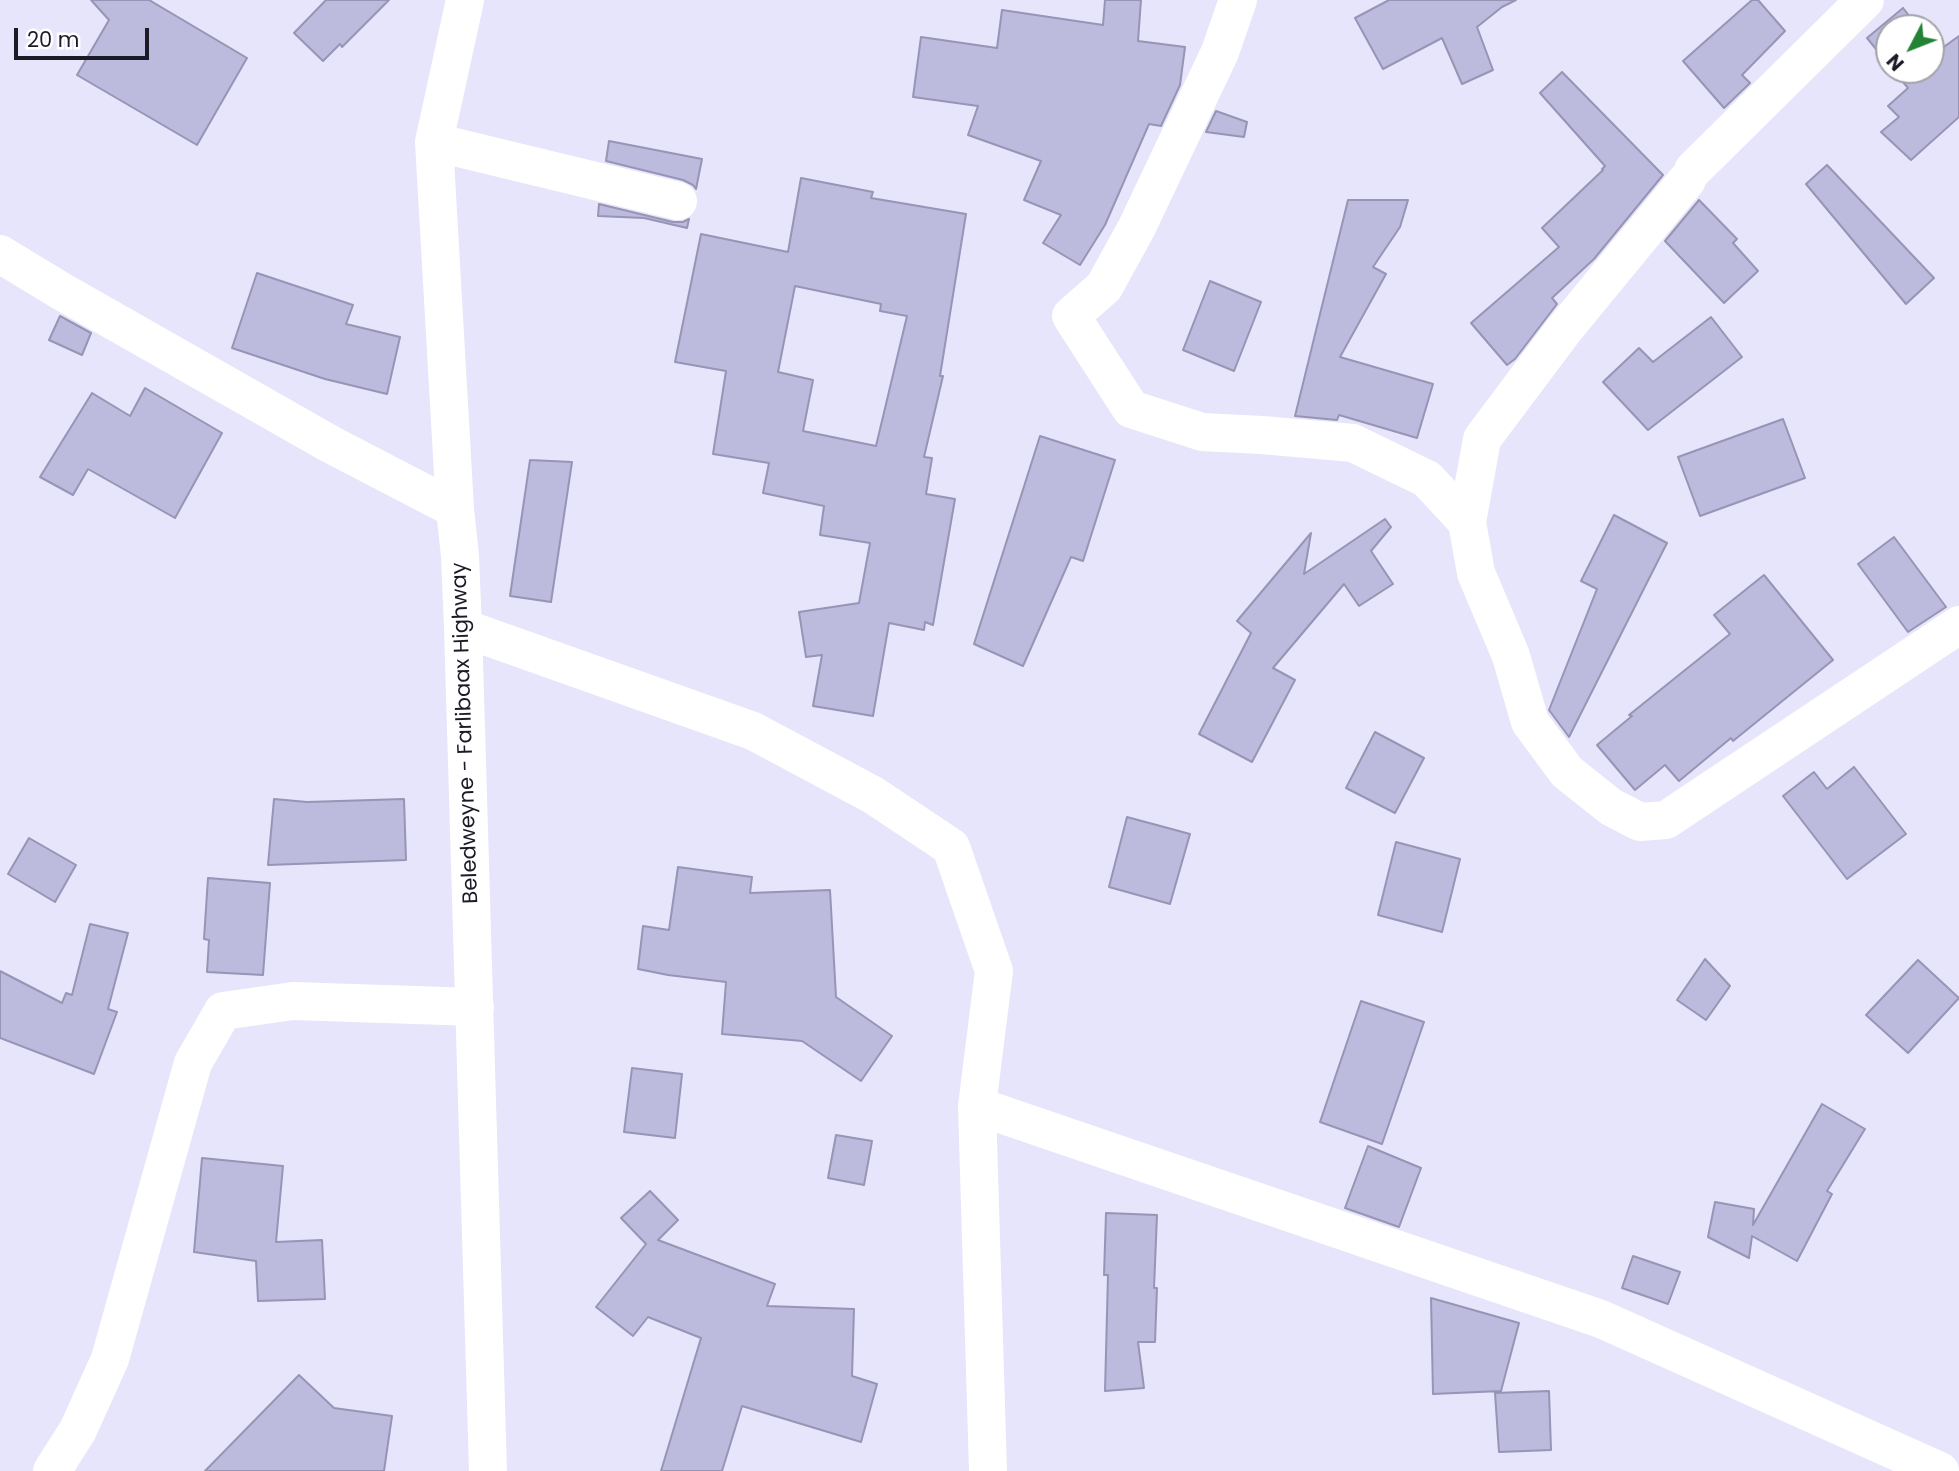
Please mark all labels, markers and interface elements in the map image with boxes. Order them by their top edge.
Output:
scale bar [18,14,152,58]
north arrow [1875,14,1945,84]
text: 20 m [27,25,80,54]
text: N [1881,48,1910,76]
street label: Beledweyne - Farlibaax Highway [447,562,485,904]

